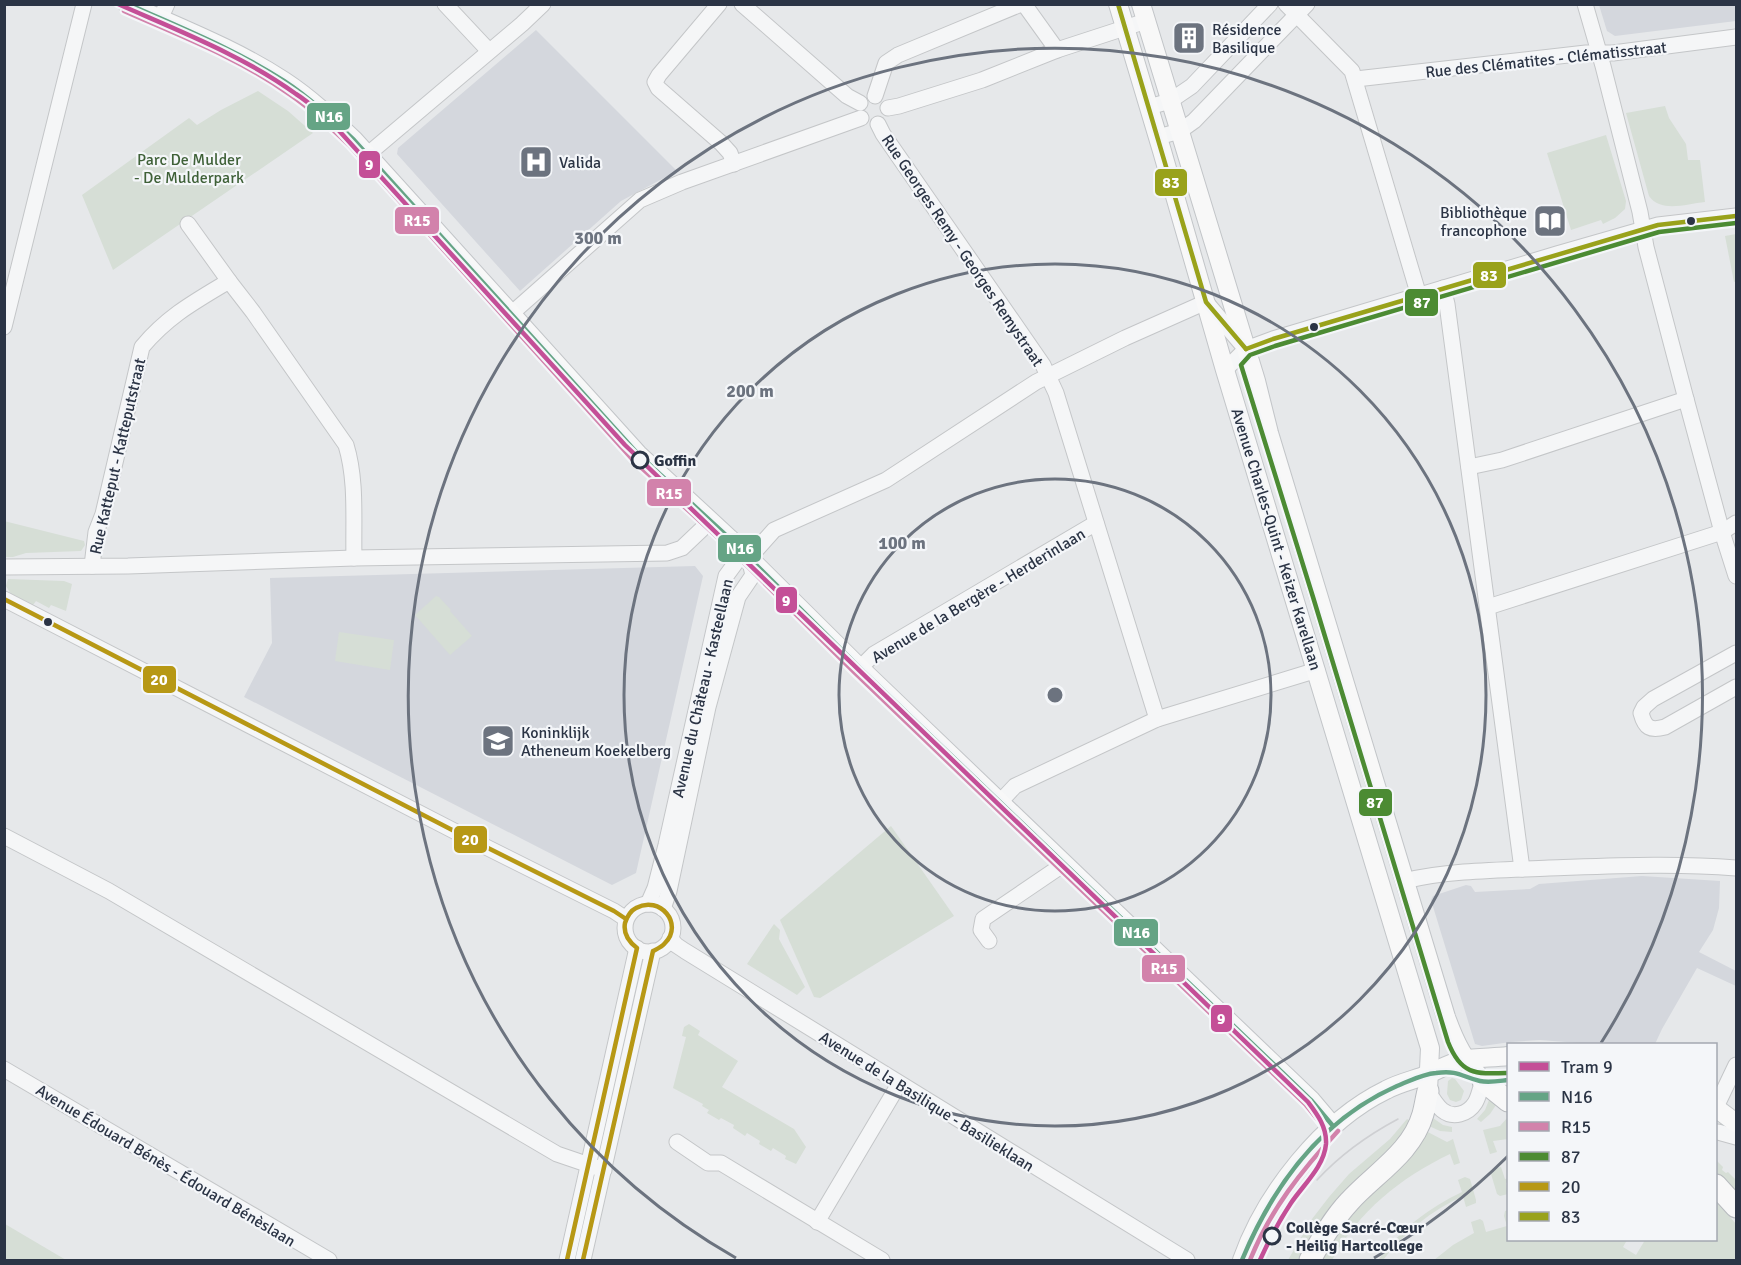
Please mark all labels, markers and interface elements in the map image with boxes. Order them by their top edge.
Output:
building icon: Résidence Basilique [1171,20,1207,56]
place label: Résidence Basilique [1212,20,1281,58]
street label: Rue des Clématites - Clématisstraat [1424,37,1668,83]
line badge: N16 [306,102,351,131]
text: N16 [315,107,344,127]
street label: Rue Georges Remy - Georges Remystraat [877,131,1048,371]
hospital icon: Valida [518,144,554,180]
park label: Parc De Mulder - De Mulderpark [134,150,244,188]
line badge: 9 [358,150,381,179]
place label: Valida [559,153,601,173]
text: 9 [365,155,374,175]
line badge: 83 [1154,168,1188,197]
text: 83 [1162,173,1180,193]
place label: Bibliothèque francophone [1440,203,1527,241]
library icon: Bibliothèque francophone [1532,203,1568,239]
line badge: R15 [394,206,440,235]
text: R15 [403,211,431,231]
unlabelled marker [1685,215,1697,227]
text: 300 m [574,227,622,249]
line badge: 83 [1472,261,1507,289]
text: 83 [1480,266,1498,286]
line badge: 87 [1404,288,1439,317]
text: 87 [1413,293,1431,313]
unlabelled marker [1308,321,1320,333]
street label: Rue Katteput - Katteputstraat [86,356,150,556]
text: 200 m [726,380,774,402]
street label: Avenue Charles-Quint - Keizer Karellaan [1227,406,1325,673]
marker: Goffin [631,451,649,469]
place label: Goffin [654,451,696,471]
line badge: R15 [646,478,692,507]
text: R15 [655,484,683,504]
street label: Avenue de la Bergère - Herderinlaan [868,524,1089,668]
text: 100 m [878,532,926,554]
line badge: N16 [717,534,762,563]
text: N16 [726,539,755,559]
street label: Avenue du Château - Kasteellaan [668,577,738,800]
line badge: 9 [775,586,798,614]
text: 9 [782,591,791,611]
unlabelled marker [42,616,54,628]
line badge: 20 [142,665,177,694]
text: 20 [150,670,168,690]
centre of rings [1045,685,1065,705]
school or university icon: Koninklijk Atheneum Koekelberg [480,723,516,759]
place label: Koninklijk Atheneum Koekelberg [521,723,671,761]
line badge: 87 [1358,788,1393,817]
text: 87 [1366,793,1384,813]
line badge: 20 [453,825,488,854]
text: 20 [461,830,479,850]
line badge: N16 [1113,918,1159,947]
text: N16 [1122,923,1151,943]
line badge: R15 [1141,954,1186,983]
text: R15 [1150,959,1178,979]
line badge: 9 [1210,1004,1233,1033]
text: 9 [1217,1009,1226,1029]
street label: Avenue de la Basilique - Basilieklaan [815,1027,1038,1176]
legend [1507,1043,1717,1241]
text: Tram 9 [1561,1056,1613,1078]
street label: Avenue Édouard Bénès - Édouard Bénèslaan [32,1080,299,1252]
text: N16 [1561,1086,1593,1108]
text: R15 [1561,1116,1591,1138]
text: 87 [1561,1146,1580,1168]
text: 20 [1561,1176,1580,1198]
text: 83 [1561,1206,1580,1228]
place label: Collège Sacré-Cœur - Heilig Hartcollege [1286,1218,1425,1256]
marker: Collège Sacré-Cœur - Heilig Hartcollege [1263,1227,1281,1245]

